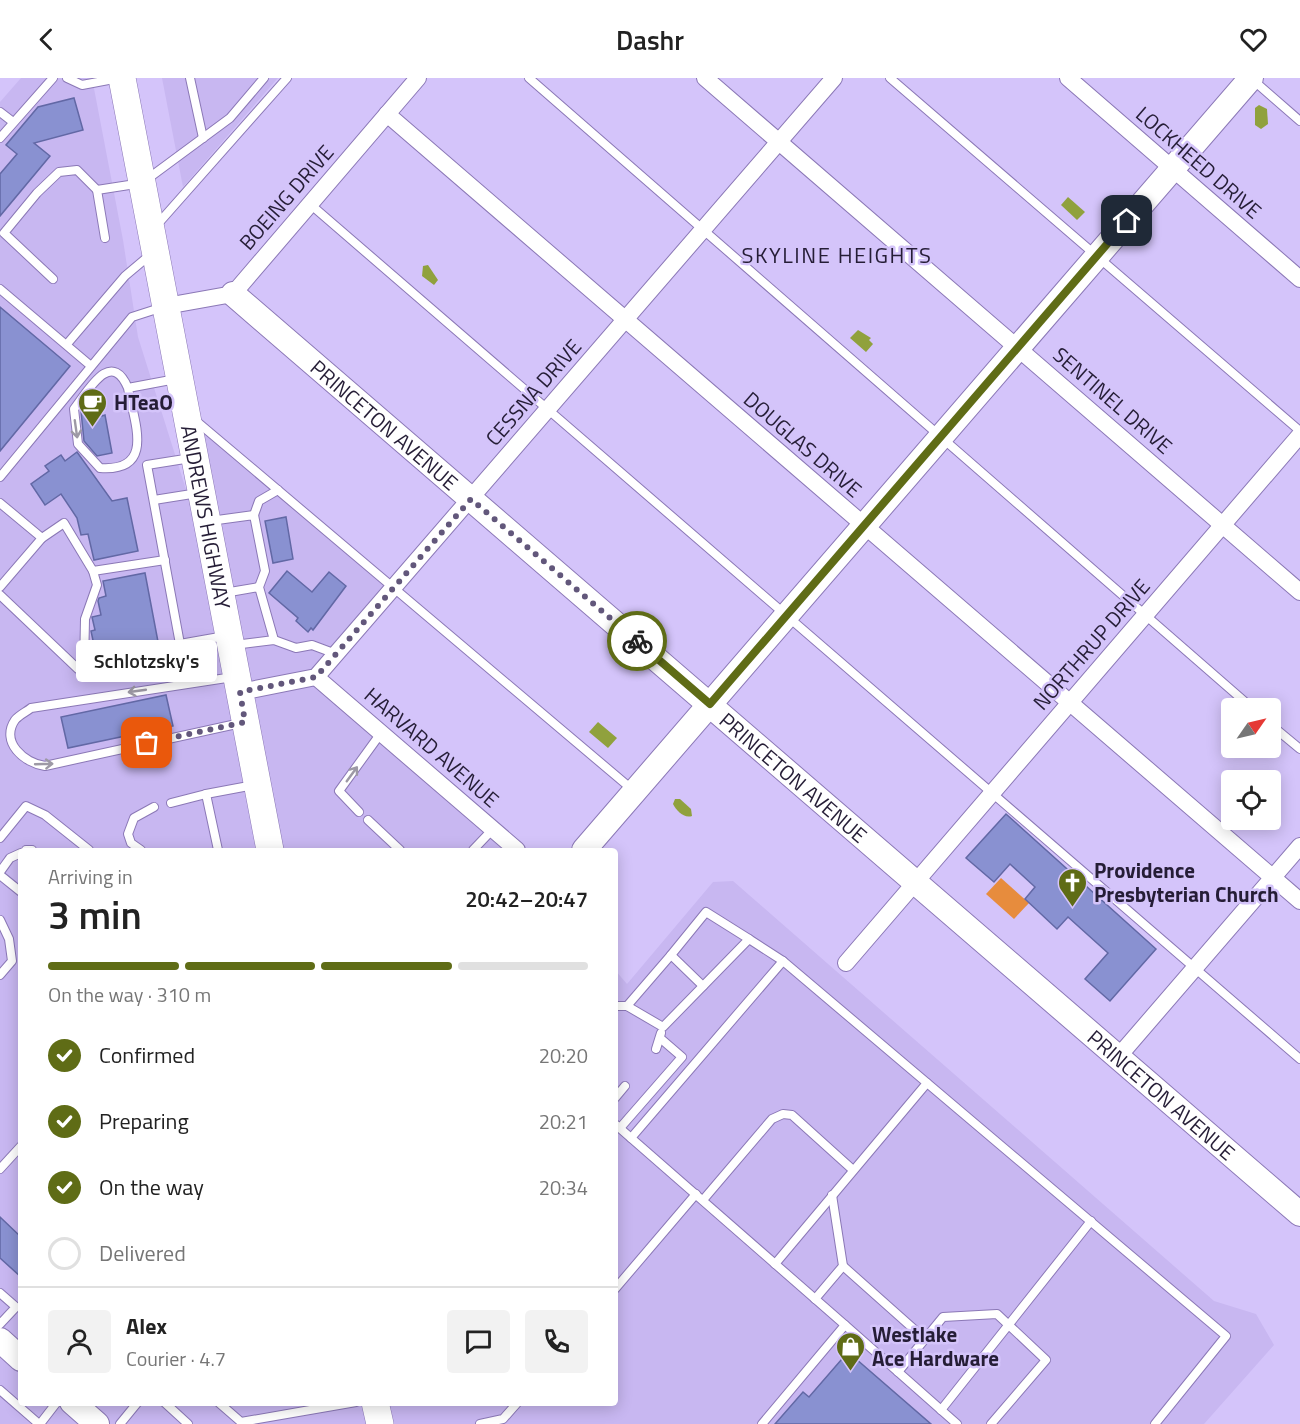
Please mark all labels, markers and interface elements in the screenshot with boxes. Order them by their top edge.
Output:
text: Dashr [616,19,684,60]
icon: back [30,23,63,56]
icon: heart [1237,23,1270,56]
street label: LOCKHEED DRIVE [1129,98,1269,226]
street label: BOEING DRIVE [231,137,341,257]
pin [1101,195,1152,246]
icon: home [1110,204,1143,237]
district label: SKYLINE HEIGHTS [742,238,932,272]
street label: CESSNA DRIVE [477,331,589,453]
street label: SENTINEL DRIVE [1046,339,1180,461]
street label: PRINCETON AVENUE [303,352,465,498]
street label: DOUGLAS DRIVE [737,383,869,505]
cafe icon: HTeaO [77,386,109,428]
place label: HTeaO [114,386,173,418]
one-way arrow [71,419,82,439]
street label: ANDREWS HIGHWAY [173,422,240,612]
street label: NORTHRUP DRIVE [1025,571,1157,717]
courier [607,611,667,671]
icon: bike [621,625,654,658]
callout: Schlotzsky's [76,641,218,683]
text: Schlotzsky's [94,645,199,676]
street label: HARVARD AVENUE [357,679,507,815]
one-way arrow [128,686,148,697]
north arrow [1221,698,1281,758]
map controls [1221,698,1281,830]
street label: PRINCETON AVENUE [712,704,874,850]
pin [121,717,172,768]
icon: bag [130,726,163,759]
one-way arrow [33,759,53,770]
one-way arrow [346,766,358,782]
button: locate [1221,770,1281,830]
place label: Providence Presbyterian Church [1094,854,1279,910]
text: Arriving in [48,861,133,892]
church icon: Providence Presbyterian Church [1057,866,1089,908]
text: 20:42–20:47 [465,882,588,916]
text: 3 min [48,885,142,944]
text: On the way · 310 m [48,979,211,1010]
street label: PRINCETON AVENUE [1081,1022,1243,1168]
text: Confirmed [99,1038,195,1072]
icon: check [48,1039,81,1072]
text: 20:20 [539,1040,588,1071]
text: Preparing [99,1104,189,1138]
icon: check [48,1105,81,1138]
text: 20:21 [539,1106,588,1137]
text: On the way [99,1170,204,1204]
icon: check [48,1171,81,1204]
text: 20:34 [539,1172,588,1203]
text: Delivered [99,1236,186,1270]
text: Alex [126,1309,167,1343]
button: person [48,1310,111,1373]
button: chat [447,1310,510,1373]
button: phone [525,1310,588,1373]
place label: Westlake Ace Hardware [872,1318,999,1374]
shop icon: Westlake Ace Hardware [835,1330,867,1372]
text: Courier · 4.7 [126,1343,226,1374]

